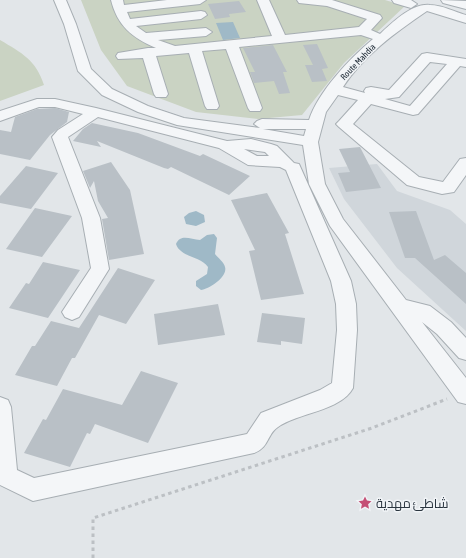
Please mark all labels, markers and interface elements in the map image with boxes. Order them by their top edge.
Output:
street label: Route Mahdia [338,42,378,82]
place icon: شاطئ مهدية [357,495,373,511]
place label: شاطئ مهدية [376,496,448,511]

